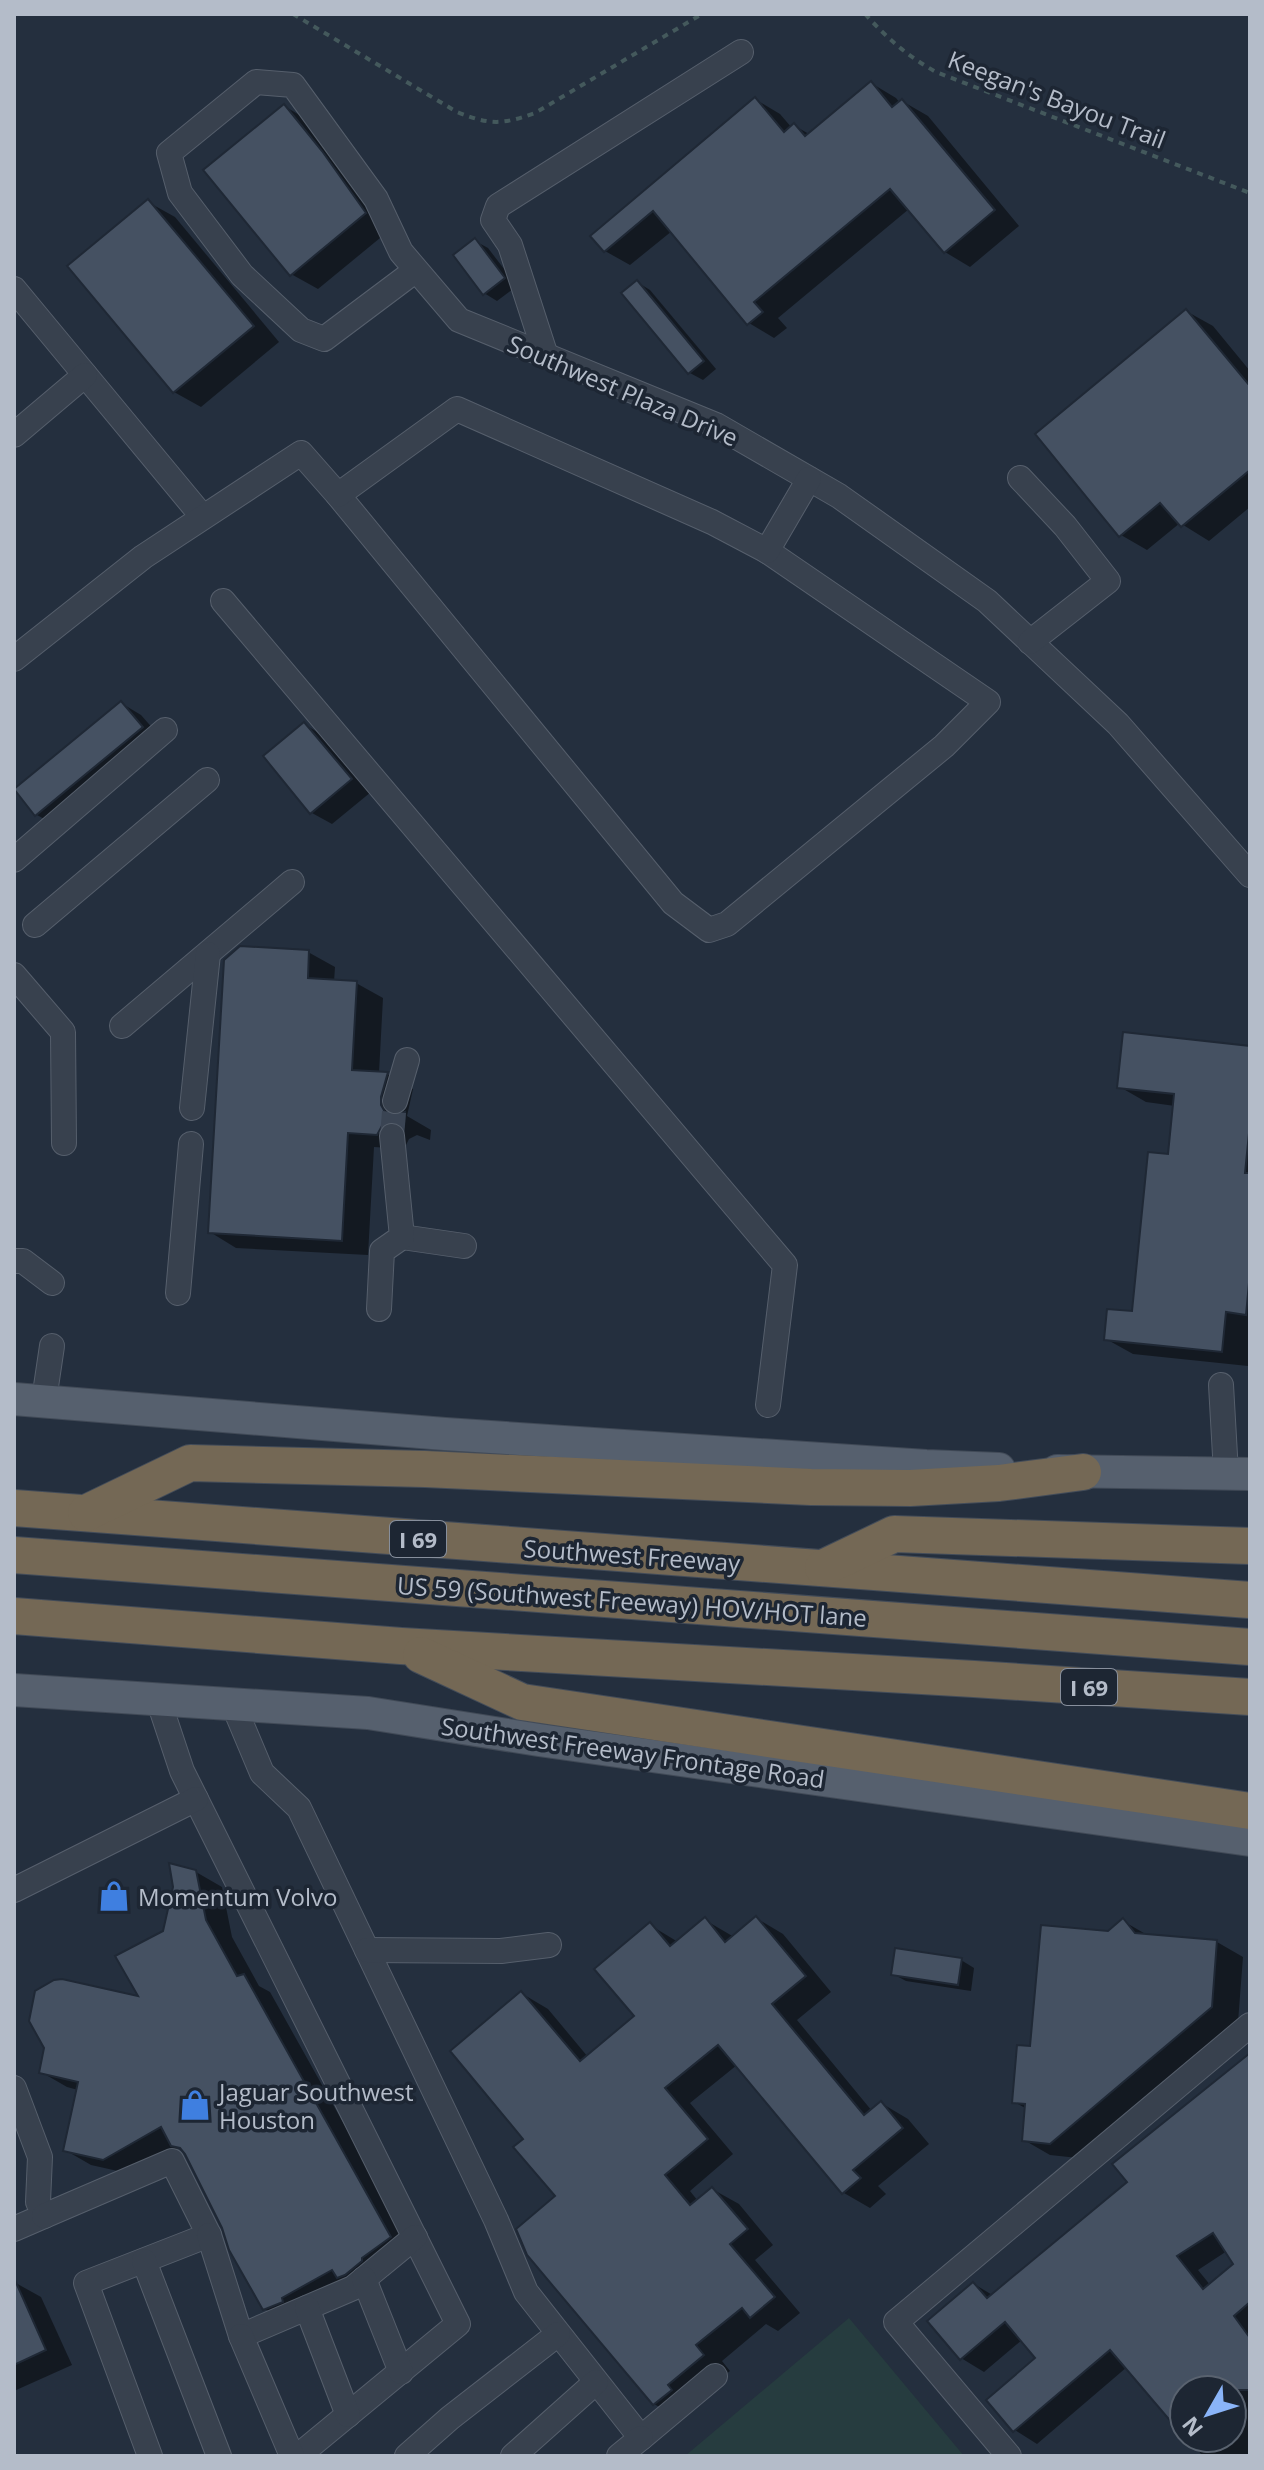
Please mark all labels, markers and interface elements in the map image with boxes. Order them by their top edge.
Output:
street label: Keegan's Bayou Trail [944,42,1170,156]
street label: Southwest Plaza Drive [503,326,743,454]
road number: I 69 [390,1521,446,1557]
street label: Southwest Freeway [523,1531,742,1579]
street label: US 59 (Southwest Freeway) HOV/HOT lane [396,1568,868,1634]
road number: I 69 [1061,1669,1117,1705]
street label: Southwest Freeway Frontage Road [439,1709,827,1795]
shop icon: Momentum Volvo [97,1879,131,1913]
place label: Momentum Volvo [138,1880,337,1913]
place label: Jaguar Southwest Houston [217,2075,414,2136]
shop icon: Jaguar Southwest Houston [178,2088,212,2122]
north arrow [1168,2374,1248,2454]
text: N [1174,2411,1209,2444]

